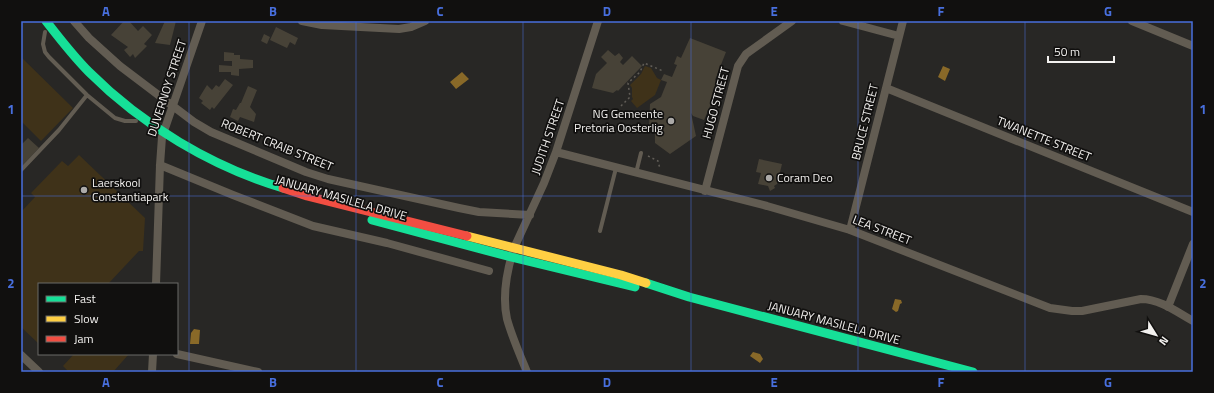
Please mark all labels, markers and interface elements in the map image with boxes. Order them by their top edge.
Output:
text: A [102,1,110,21]
text: B [269,1,277,21]
text: C [436,1,444,21]
text: D [603,1,611,21]
text: E [770,1,778,21]
text: F [938,1,945,21]
text: G [1104,1,1112,21]
street label: DUVERNOY STREET [142,36,191,139]
scale bar [1048,38,1114,64]
text: 50 m [1054,42,1080,61]
street label: HUGO STREET [697,64,734,141]
street label: BRUCE STREET [846,81,883,162]
street label: JUDITH STREET [526,96,570,177]
text: 1 [7,99,15,119]
text: 1 [1199,99,1207,119]
place label: NG Gemeente Pretoria Oosterlig [574,104,663,137]
street label: TWANETTE STREET [994,111,1095,166]
street label: ROBERT CRAIB STREET [218,113,337,176]
marker: NG Gemeente Pretoria Oosterlig [666,116,676,126]
place label: Coram Deo [777,168,833,187]
street label: JANUARY MASILELA DRIVE [273,170,409,225]
place label: Laerskool Constantiapark [92,173,169,206]
marker: Coram Deo [764,173,774,183]
marker: Laerskool Constantiapark [79,185,89,195]
street label: LEA STREET [850,210,915,250]
text: 2 [7,273,15,293]
text: 2 [1199,273,1207,293]
legend [38,283,178,355]
text: Fast [74,289,97,308]
street label: JANUARY MASILELA DRIVE [766,296,903,349]
text: Slow [74,309,99,328]
north arrow [1136,315,1176,355]
text: Jam [74,329,94,348]
text: N [1155,333,1173,349]
text: A [102,372,110,392]
text: B [269,372,277,392]
text: C [436,372,444,392]
text: D [603,372,611,392]
text: E [770,372,778,392]
text: F [938,372,945,392]
text: G [1104,372,1112,392]

